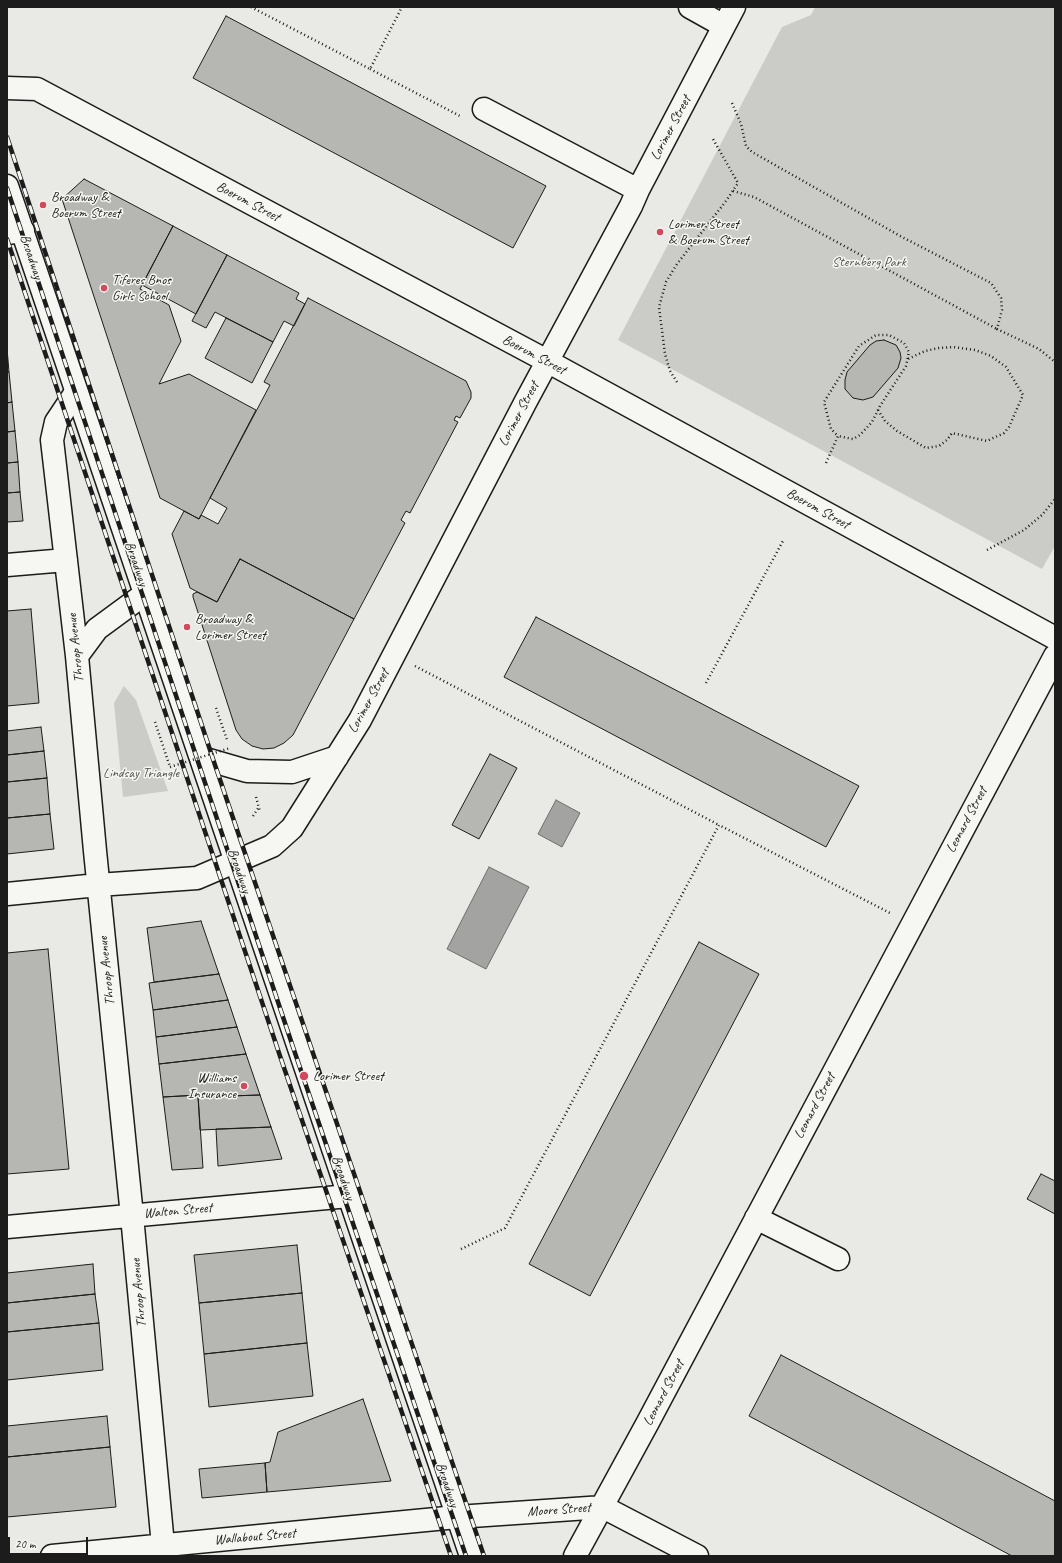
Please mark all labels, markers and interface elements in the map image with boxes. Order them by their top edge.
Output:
street label: Lorimer Street [647,93,695,163]
street label: Boerum Street [213,178,283,226]
place label: Broadway & Boerum Street [51,189,120,222]
marker: Broadway & Boerum Street [38,200,48,210]
place label: Lorimer Street & Boerum Street [668,216,749,248]
marker: Lorimer Street & Boerum Street [655,227,665,237]
street label: Broadway [16,232,46,282]
park label: Sternberg Park [832,254,906,270]
place label: Tiferes Bnos Girls School [112,272,171,304]
marker: Tiferes Bnos Girls School [99,283,109,293]
street label: Boerum Street [499,331,569,379]
street label: Lorimer Street [495,379,543,449]
street label: Boerum Street [784,485,852,533]
street label: Broadway [121,539,151,589]
place label: Broadway & Lorimer Street [195,611,266,644]
street label: Throop Avenue [64,613,88,683]
marker: Broadway & Lorimer Street [182,622,192,632]
street label: Lorimer Street [345,666,393,736]
park label: Lindsay Triangle [103,765,179,781]
street label: Leonard Street [943,784,991,856]
street label: Broadway [224,846,254,896]
street label: Throop Avenue [95,936,119,1006]
place label: Lorimer Street [313,1068,384,1084]
place label: Williams Insurance [188,1070,236,1102]
marker: Lorimer Street [298,1070,310,1082]
street label: Leonard Street [791,1070,839,1142]
marker: Williams Insurance [239,1081,249,1091]
street label: Broadway [328,1153,358,1203]
street label: Walton Street [143,1200,213,1222]
street label: Throop Avenue [128,1258,150,1328]
street label: Leonard Street [640,1357,688,1429]
street label: Broadway [432,1460,462,1510]
street label: Moore Street [527,1499,591,1521]
street label: Wallabout Street [214,1525,296,1549]
scale bar [10,1529,90,1555]
text: 20 m [15,1536,35,1552]

